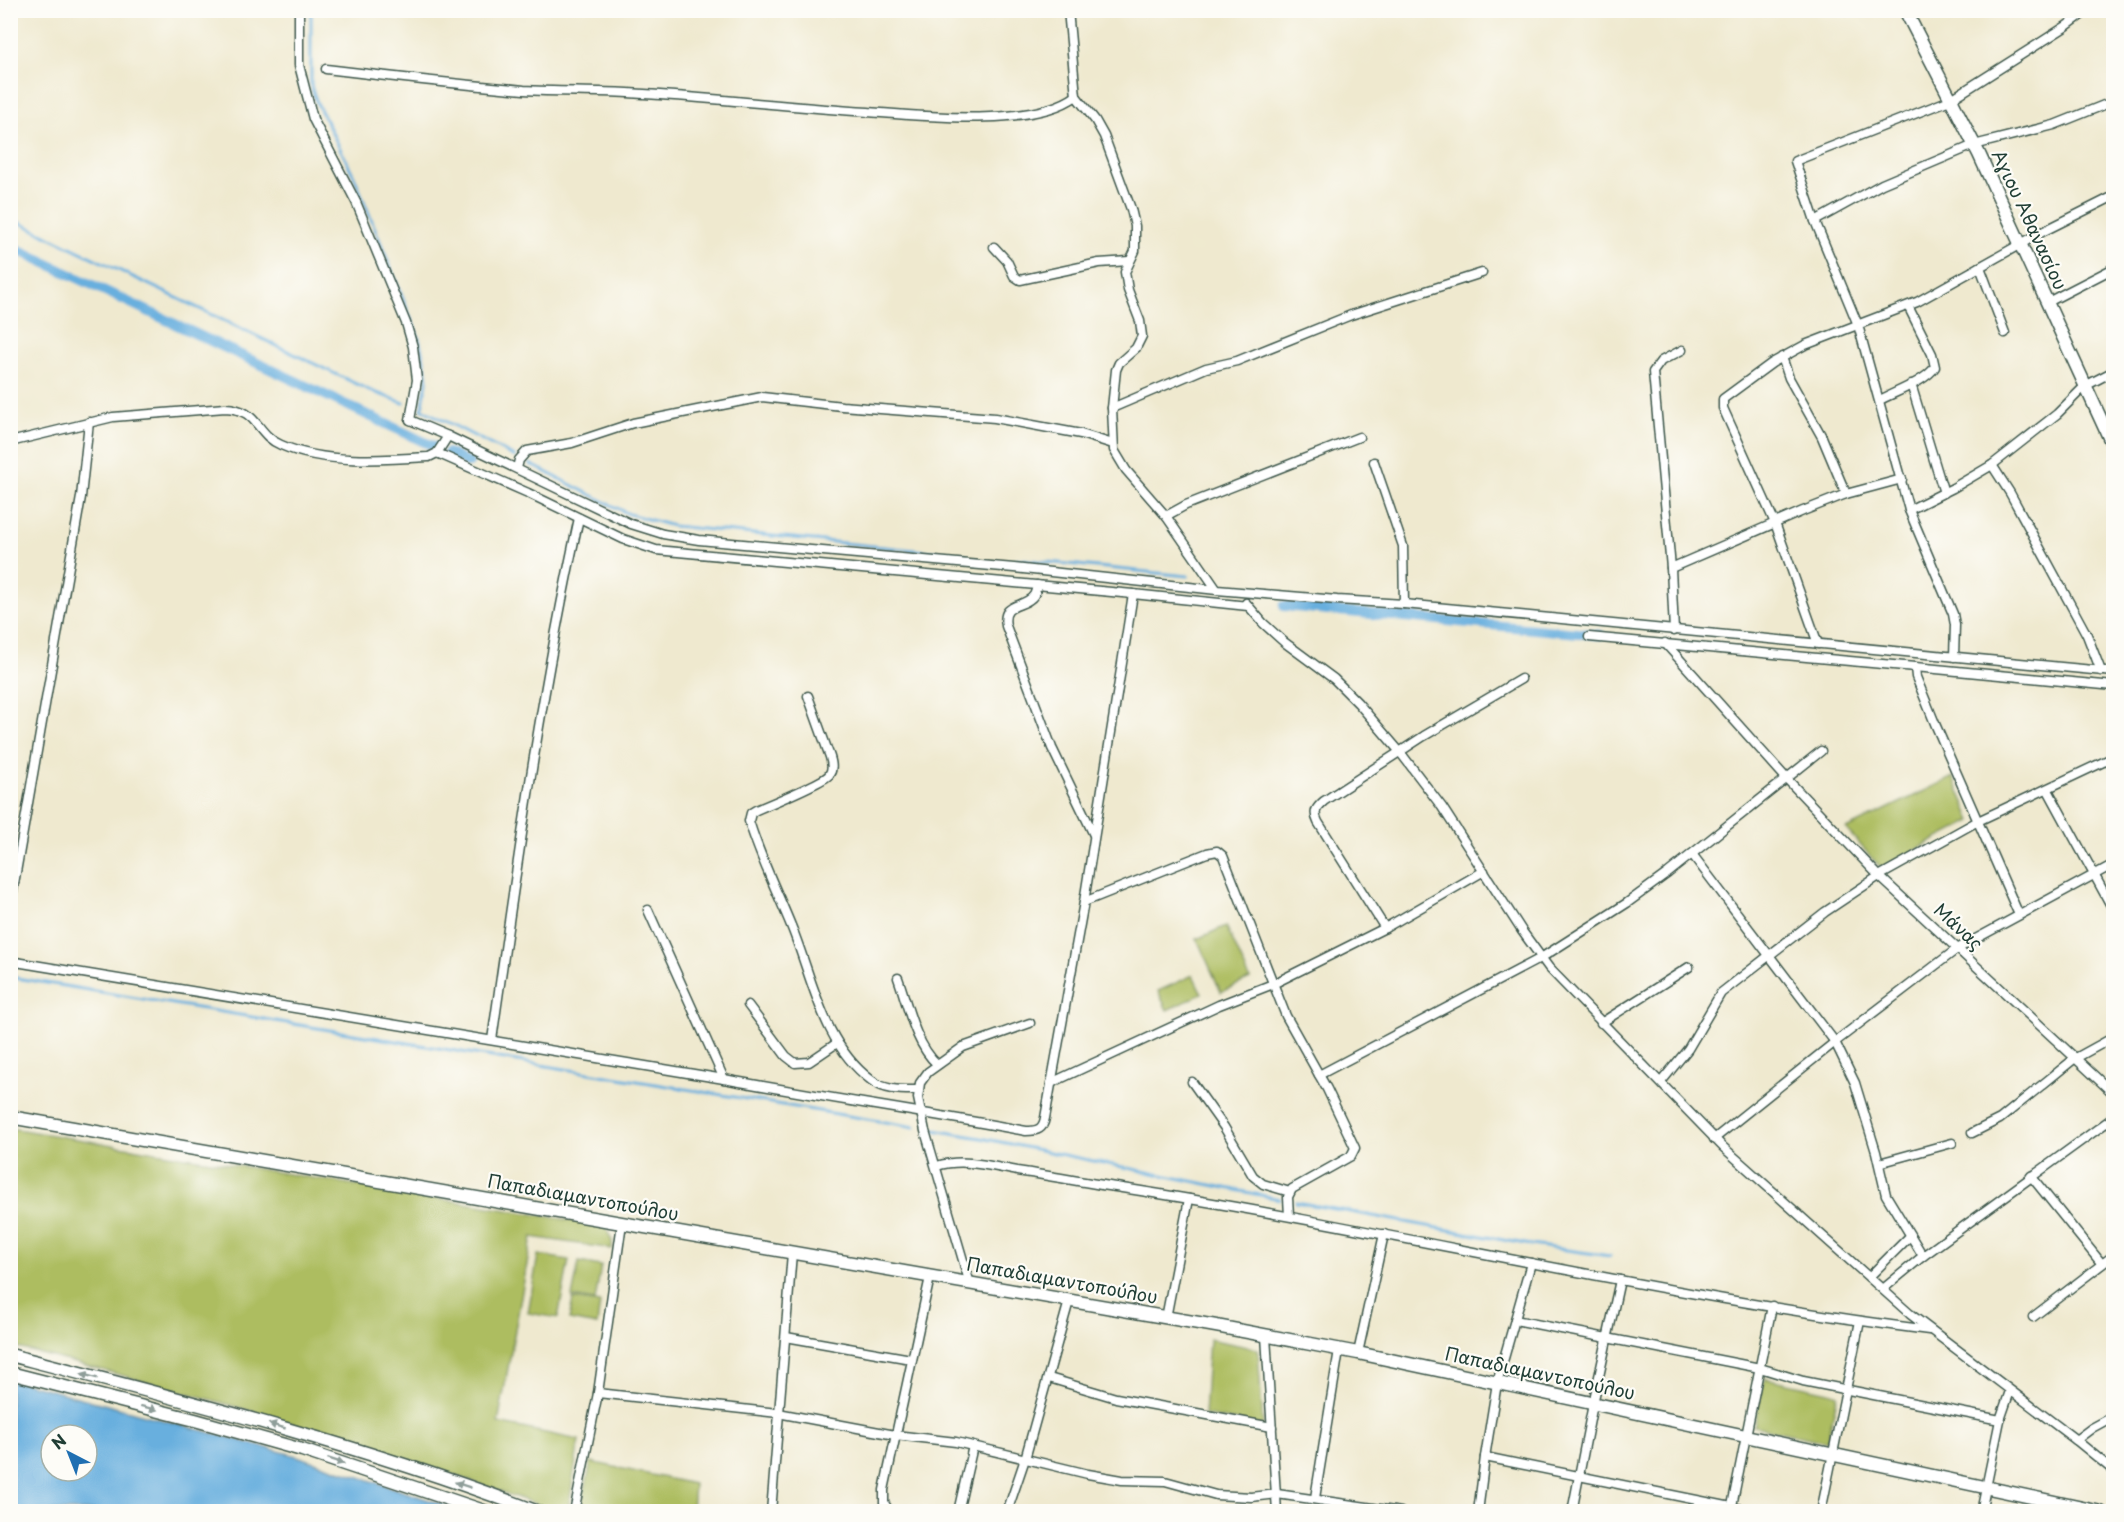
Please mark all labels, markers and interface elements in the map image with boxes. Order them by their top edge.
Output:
street label: Αγιου Αθανασίου [1986,145,2075,294]
street label: Μάνας [1928,896,1990,956]
street label: Παπαδιαμαντοπούλου [486,1166,681,1227]
street label: Παπαδιαμαντοπούλου [965,1249,1160,1310]
street label: Παπαδιαμαντοπούλου [1443,1339,1638,1406]
one-way arrow [80,1370,98,1380]
one-way arrow [139,1403,158,1413]
one-way arrow [268,1421,286,1430]
north arrow [39,1423,99,1483]
text: N [46,1428,71,1454]
one-way arrow [327,1457,345,1466]
one-way arrow [454,1479,472,1489]

